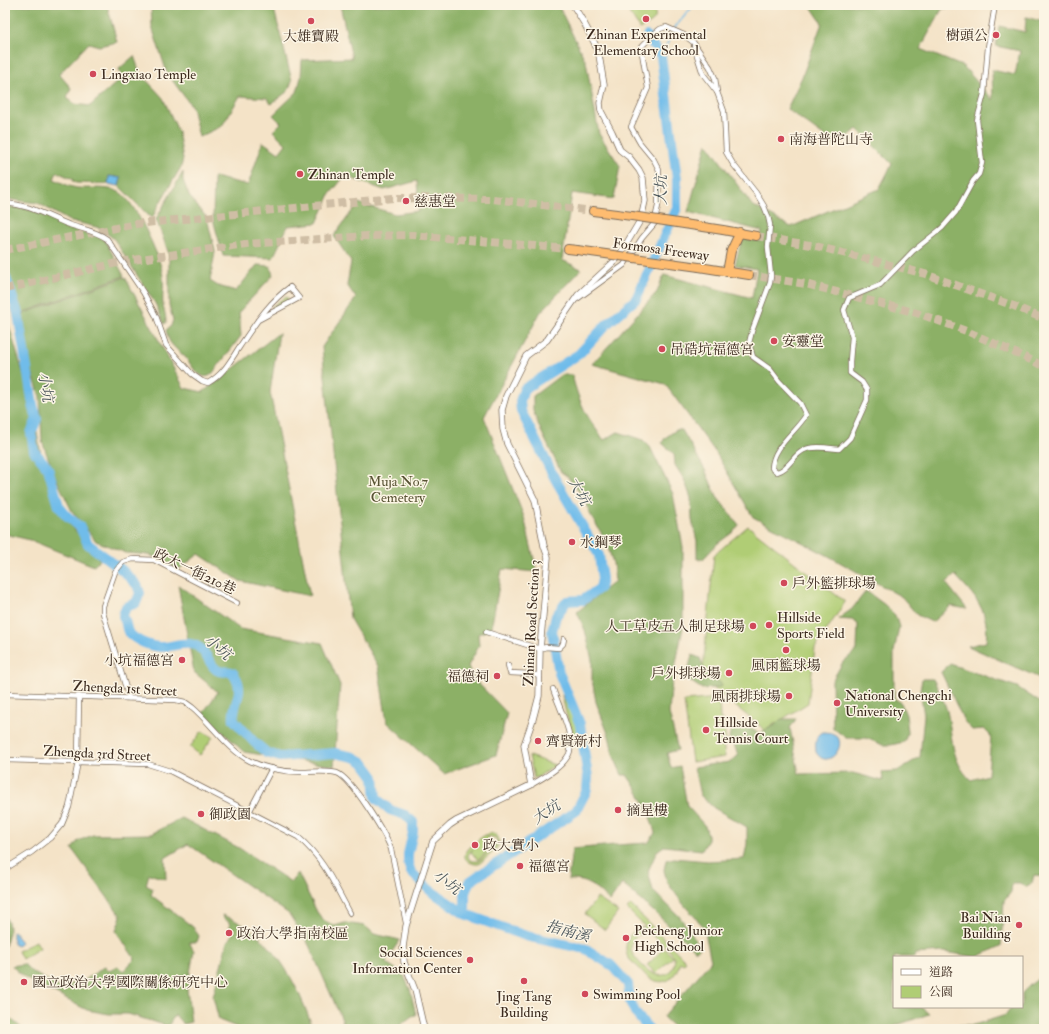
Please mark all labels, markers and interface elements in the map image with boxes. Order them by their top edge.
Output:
marker: Zhinan Experimental Elementary School [641,14,651,24]
marker: 大雄寶殿 [306,16,316,26]
place label: Zhinan Experimental Elementary School [586,26,707,60]
place label: 樹頭公 [946,27,988,44]
place label: 大雄寶殿 [283,28,339,45]
marker: 樹頭公 [991,30,1001,40]
place label: Lingxiao Temple [101,66,196,84]
marker: Lingxiao Temple [88,69,98,79]
place label: 南海普陀山寺 [789,131,873,148]
marker: 南海普陀山寺 [776,134,786,144]
place label: Zhinan Temple [308,166,395,184]
marker: Zhinan Temple [295,169,305,179]
water label: 大坑 [652,173,671,205]
place label: 慈惠堂 [414,193,456,210]
marker: 慈惠堂 [401,196,411,206]
street label: Formosa Freeway [612,234,711,266]
place label: 安靈堂 [782,333,824,350]
marker: 安靈堂 [769,336,779,346]
place label: 吊硞坑福德宮 [670,341,754,358]
marker: 吊硞坑福德宮 [657,344,667,354]
water label: 小坑 [34,371,58,405]
park label: Muja No.7 Cemetery [368,473,429,507]
water label: 大坑 [563,474,595,511]
place label: 水鋼琴 [580,534,622,551]
marker: 水鋼琴 [567,537,577,547]
street label: 政大一街210巷 [151,545,239,598]
street label: Zhinan Road Section 3 [520,559,543,687]
place label: 戶外籃排球場 [792,575,876,592]
marker: 戶外籃排球場 [779,578,789,588]
place label: Hillside Sports Field [777,609,845,643]
place label: 人工草皮五人制足球場 [605,618,745,635]
marker: Hillside Sports Field [764,620,774,630]
marker: 人工草皮五人制足球場 [748,621,758,631]
water label: 小坑 [200,630,237,666]
marker: 風雨籃球場 [781,645,791,655]
place label: 小坑福德宮 [104,652,174,669]
marker: 小坑福德宮 [177,655,187,665]
place label: 風雨籃球場 [751,657,821,674]
place label: 戶外排球場 [651,665,721,682]
place label: 福德祠 [447,668,489,685]
marker: 戶外排球場 [724,668,734,678]
marker: 福德祠 [492,671,502,681]
street label: Zhengda 1st Street [72,677,178,700]
place label: National Chengchi University [845,687,952,721]
place label: 風雨排球場 [711,688,781,705]
marker: 風雨排球場 [784,691,794,701]
marker: National Chengchi University [832,698,842,708]
place label: Hillside Tennis Court [714,714,789,747]
marker: Hillside Tennis Court [701,725,711,735]
place label: 齊賢新村 [546,733,602,750]
marker: 齊賢新村 [533,736,543,746]
street label: Zhengda 3rd Street [43,742,152,765]
water label: 大坑 [529,795,566,829]
place label: 摘星樓 [626,802,668,819]
marker: 摘星樓 [613,805,623,815]
place label: 御政園 [209,806,251,823]
marker: 御政園 [196,809,206,819]
place label: 政大實小 [483,837,539,854]
marker: 政大實小 [470,840,480,850]
place label: 福德宮 [528,858,570,875]
marker: 福德宮 [515,861,525,871]
water label: 小坑 [429,866,466,900]
place label: Bai Nian Building [960,909,1012,942]
water label: 指南溪 [544,916,594,947]
marker: Bai Nian Building [1014,920,1024,930]
place label: Peicheng Junior High School [634,922,723,955]
place label: 政治大學指南校區 [237,925,349,942]
marker: 政治大學指南校區 [224,928,234,938]
marker: Peicheng Junior High School [621,933,631,943]
place label: Social Sciences Information Center [352,944,463,977]
marker: Social Sciences Information Center [465,955,475,965]
legend [893,956,1023,1008]
text: 道路 [929,965,953,980]
place label: 國立政治大學國際關係研究中心 [32,974,228,991]
marker: Jing Tang Building [519,976,529,986]
marker: 國立政治大學國際關係研究中心 [19,977,29,987]
text: 公園 [929,985,953,1000]
place label: Swimming Pool [593,986,681,1003]
place label: Jing Tang Building [495,988,553,1021]
marker: Swimming Pool [580,989,590,999]

